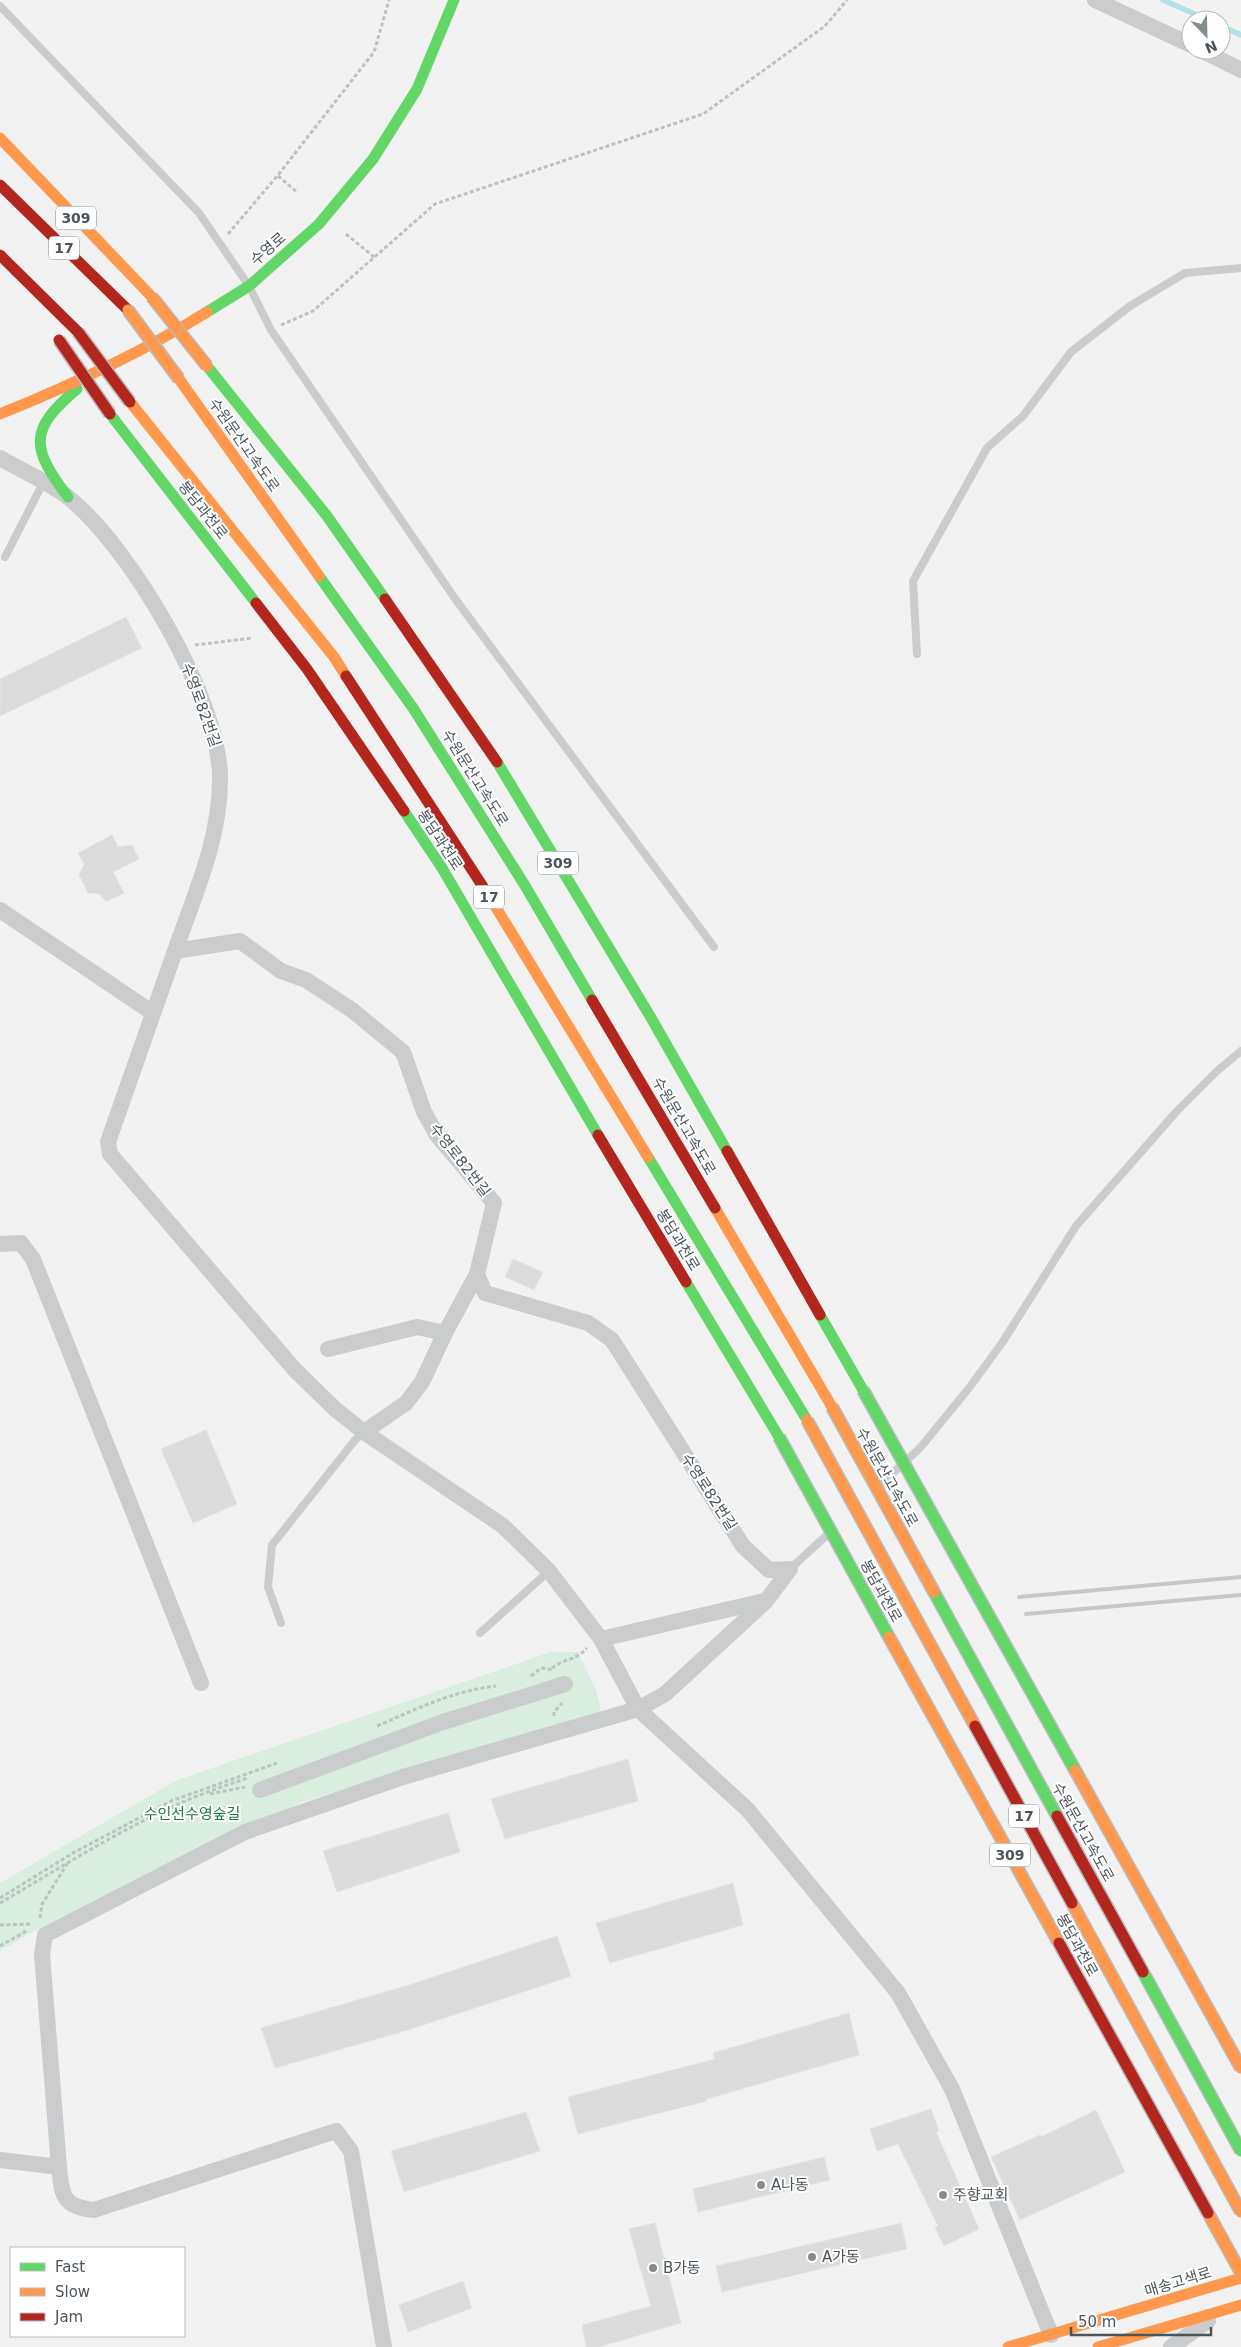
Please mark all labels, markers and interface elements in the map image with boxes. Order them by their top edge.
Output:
north arrow [1181,10,1231,60]
text: N [1203,37,1220,57]
road number: 309 [56,207,96,230]
street label: 수영로 [246,229,290,269]
road number: 17 [49,237,79,260]
street label: 수원문산고속도로 [205,395,283,495]
street label: 봉담과천로 [175,477,231,543]
street label: 수영로82번길 [177,661,225,749]
street label: 수원문산고속도로 [438,726,512,830]
street label: 봉담과천로 [414,806,466,874]
road number: 309 [538,851,578,874]
road number: 17 [474,886,504,909]
street label: 수원문산고속도로 [649,1074,719,1178]
street label: 수영로82번길 [426,1120,494,1200]
street label: 봉담과천로 [653,1206,703,1274]
street label: 수원문산고속도로 [852,1424,922,1530]
street label: 수영로82번길 [677,1450,741,1534]
street label: 봉담과천로 [856,1556,906,1626]
street label: 수원문산고속도로 [1048,1779,1118,1885]
road number: 17 [1009,1804,1039,1828]
park label: 수인선수영숲길 [144,1805,240,1823]
road number: 309 [990,1844,1030,1866]
street label: 봉담과천로 [1052,1910,1102,1980]
place label: A나동 [771,2176,809,2194]
marker: A나동 [755,2179,767,2191]
place label: 주향교회 [953,2186,1008,2204]
marker: 주향교회 [937,2189,949,2201]
legend [10,2247,185,2337]
place label: A가동 [822,2248,860,2266]
marker: A가동 [806,2251,818,2263]
text: Fast [55,2258,85,2276]
place label: B가동 [663,2259,701,2277]
marker: B가동 [647,2262,659,2274]
street label: 매송고색로 [1142,2263,1214,2301]
text: Slow [55,2283,90,2301]
scale bar [1071,2304,1211,2336]
text: Jam [54,2308,83,2326]
text: 50 m [1078,2313,1116,2331]

